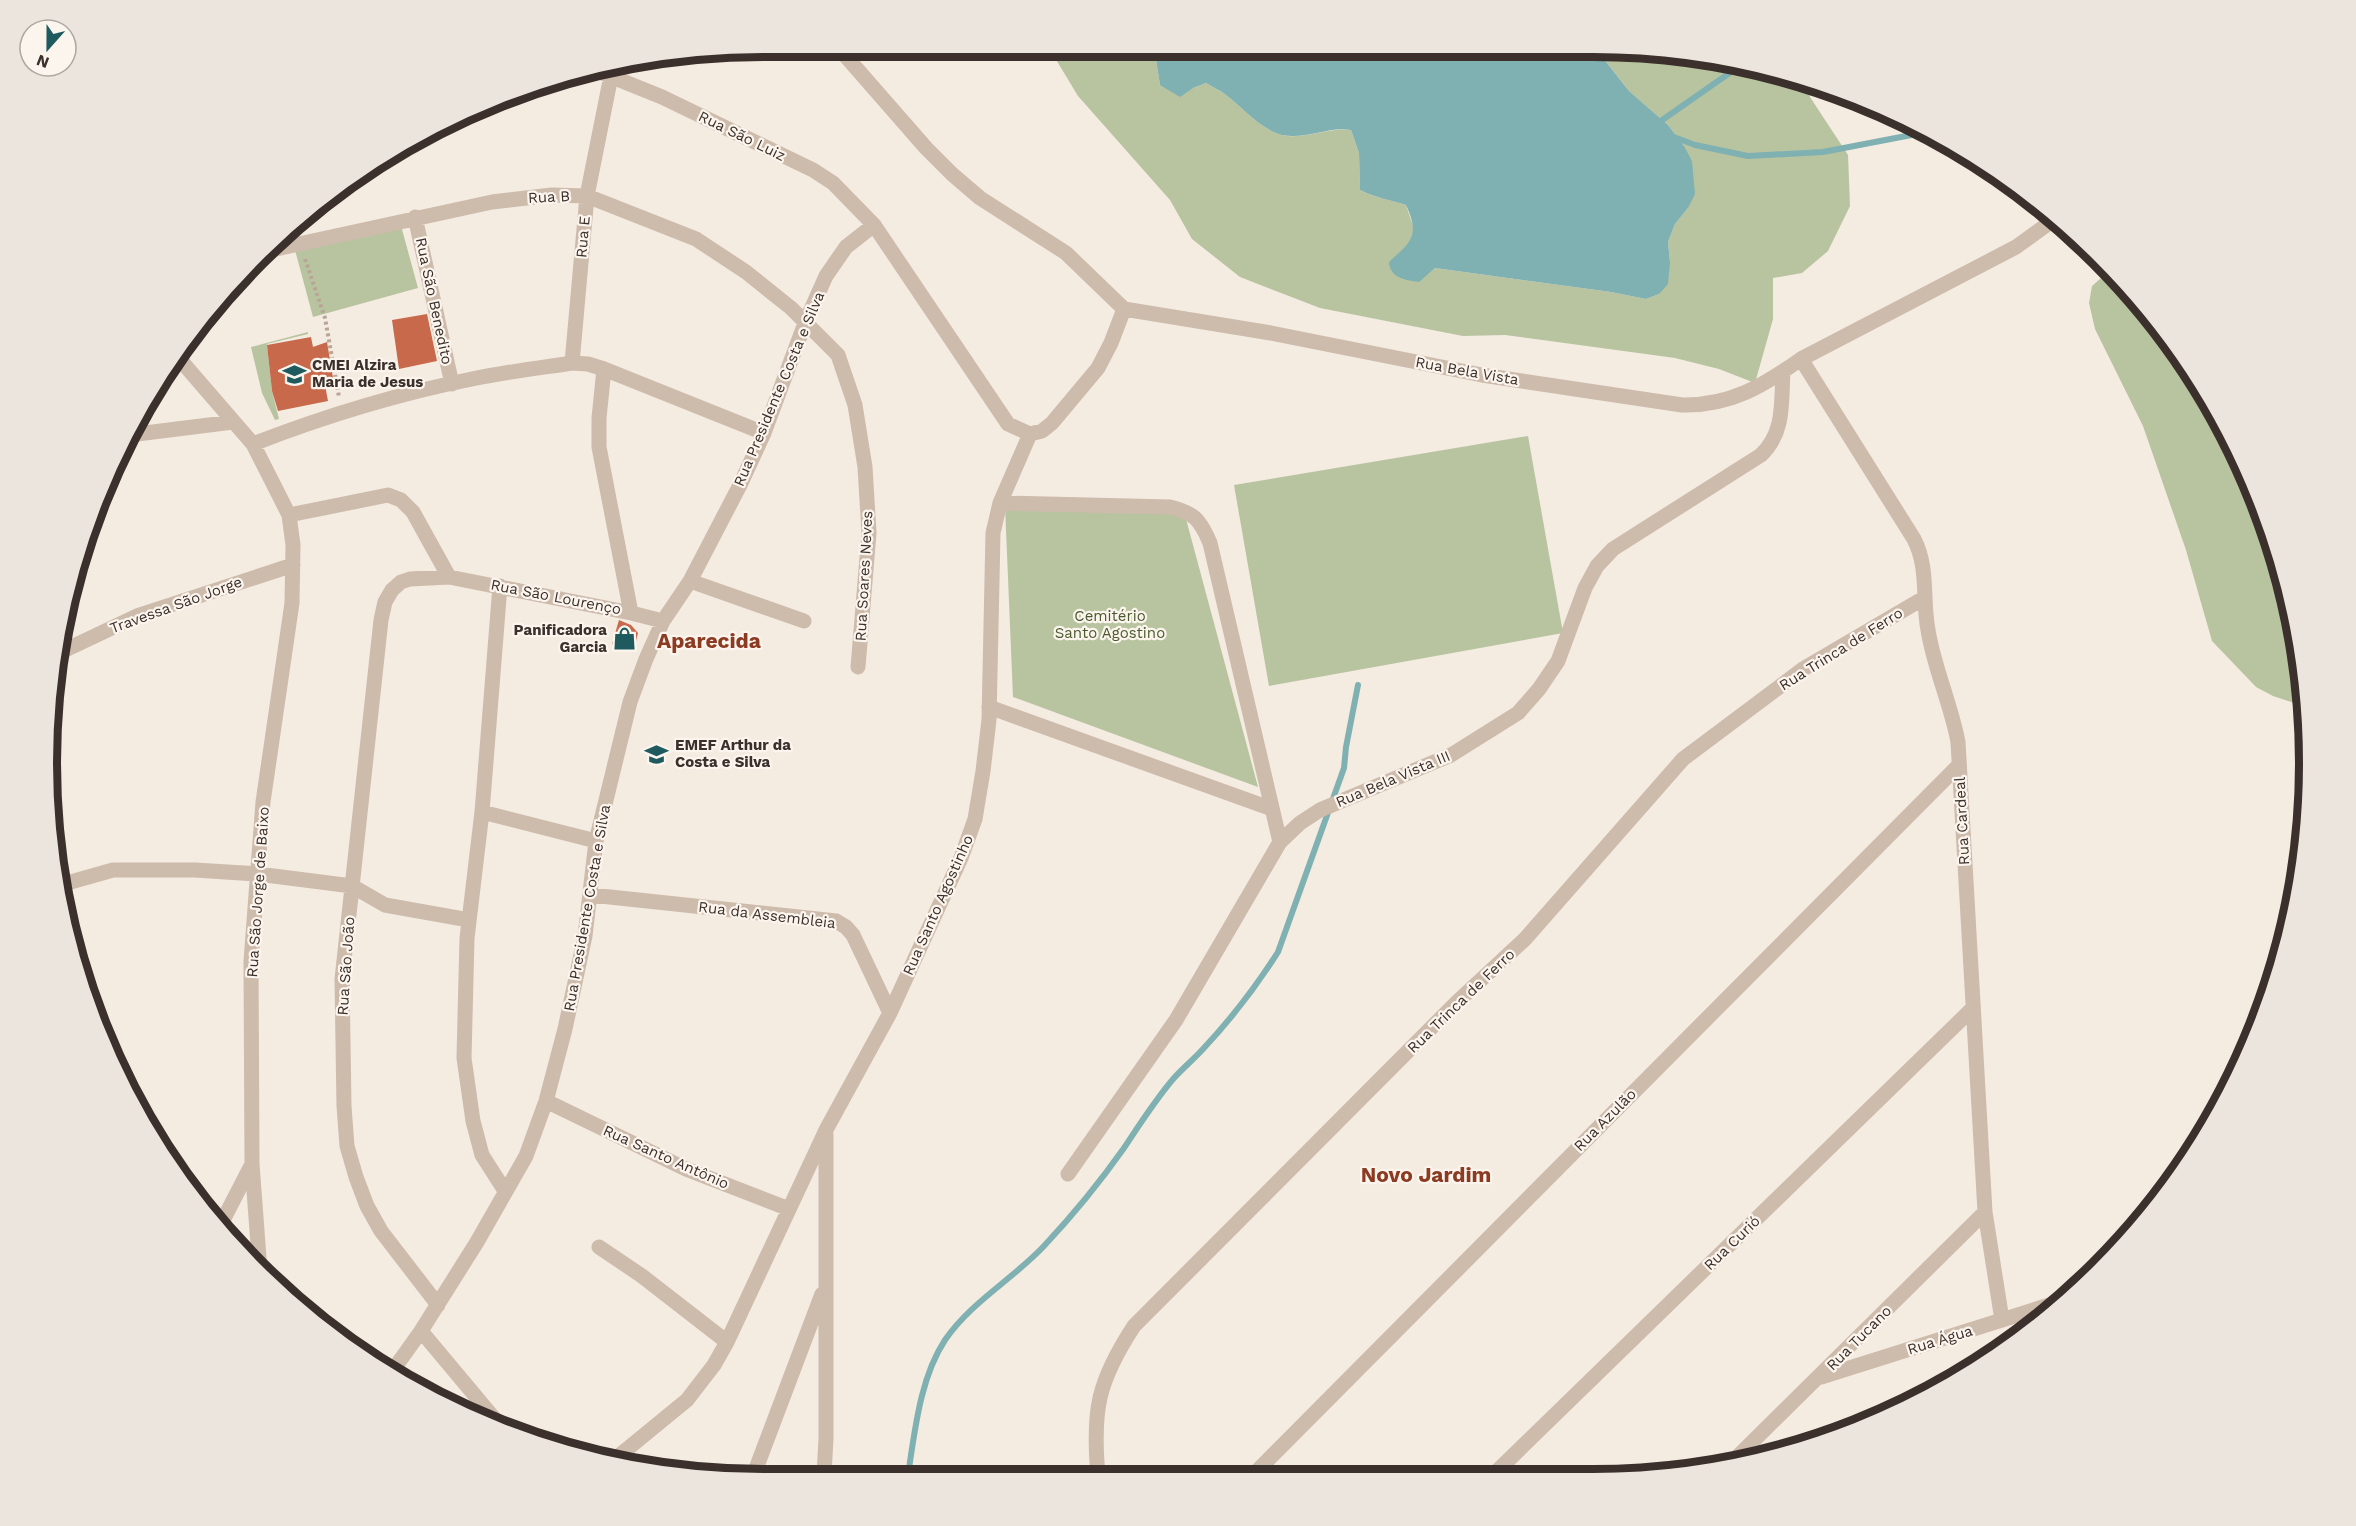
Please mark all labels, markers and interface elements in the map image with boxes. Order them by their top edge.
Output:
north arrow [18,18,78,78]
text: N [34,51,52,73]
street label: Rua São Luiz [696,107,788,165]
street label: Rua B [527,187,571,207]
street label: Rua E [572,215,594,259]
street label: Rua São Benedito [412,236,456,366]
street label: Rua Presidente Costa e Silva [730,289,828,489]
street label: Rua Bela Vista [1414,353,1521,389]
place label: CMEI Alzira Maria de Jesus [312,356,423,391]
school or university icon: CMEI Alzira Maria de Jesus [281,361,307,387]
street label: Rua Soares Neves [852,510,876,642]
street label: Travessa São Jorge [108,573,244,637]
street label: Rua São Lourenço [489,576,623,618]
street label: Rua Trinca de Ferro [1776,604,1906,694]
park label: Cemitério Santo Agostino [1055,607,1165,642]
place label: Panificadora Garcia [513,621,607,656]
shop icon: Panificadora Garcia [612,626,638,652]
district label: Aparecida [657,628,762,653]
place label: EMEF Arthur da Costa e Silva [675,736,791,771]
school or university icon: EMEF Arthur da Costa e Silva [644,741,670,767]
street label: Rua Bela Vista III [1333,747,1453,811]
street label: Rua Cardeal [1951,776,1973,865]
street label: Rua Presidente Costa e Silva [560,803,614,1013]
street label: Rua São Jorge de Baixo [243,806,273,978]
street label: Rua Santo Agostinho [899,832,977,978]
street label: Rua da Assembleia [697,898,837,932]
street label: Rua São João [334,916,358,1016]
street label: Rua Trinca de Ferro [1404,945,1518,1057]
street label: Rua Azulão [1570,1085,1640,1155]
street label: Rua Santo Antônio [600,1121,732,1193]
district label: Novo Jardim [1361,1162,1491,1187]
street label: Rua Curió [1700,1212,1764,1274]
street label: Rua Tucano [1823,1302,1895,1374]
street label: Rua Água [1905,1321,1975,1358]

